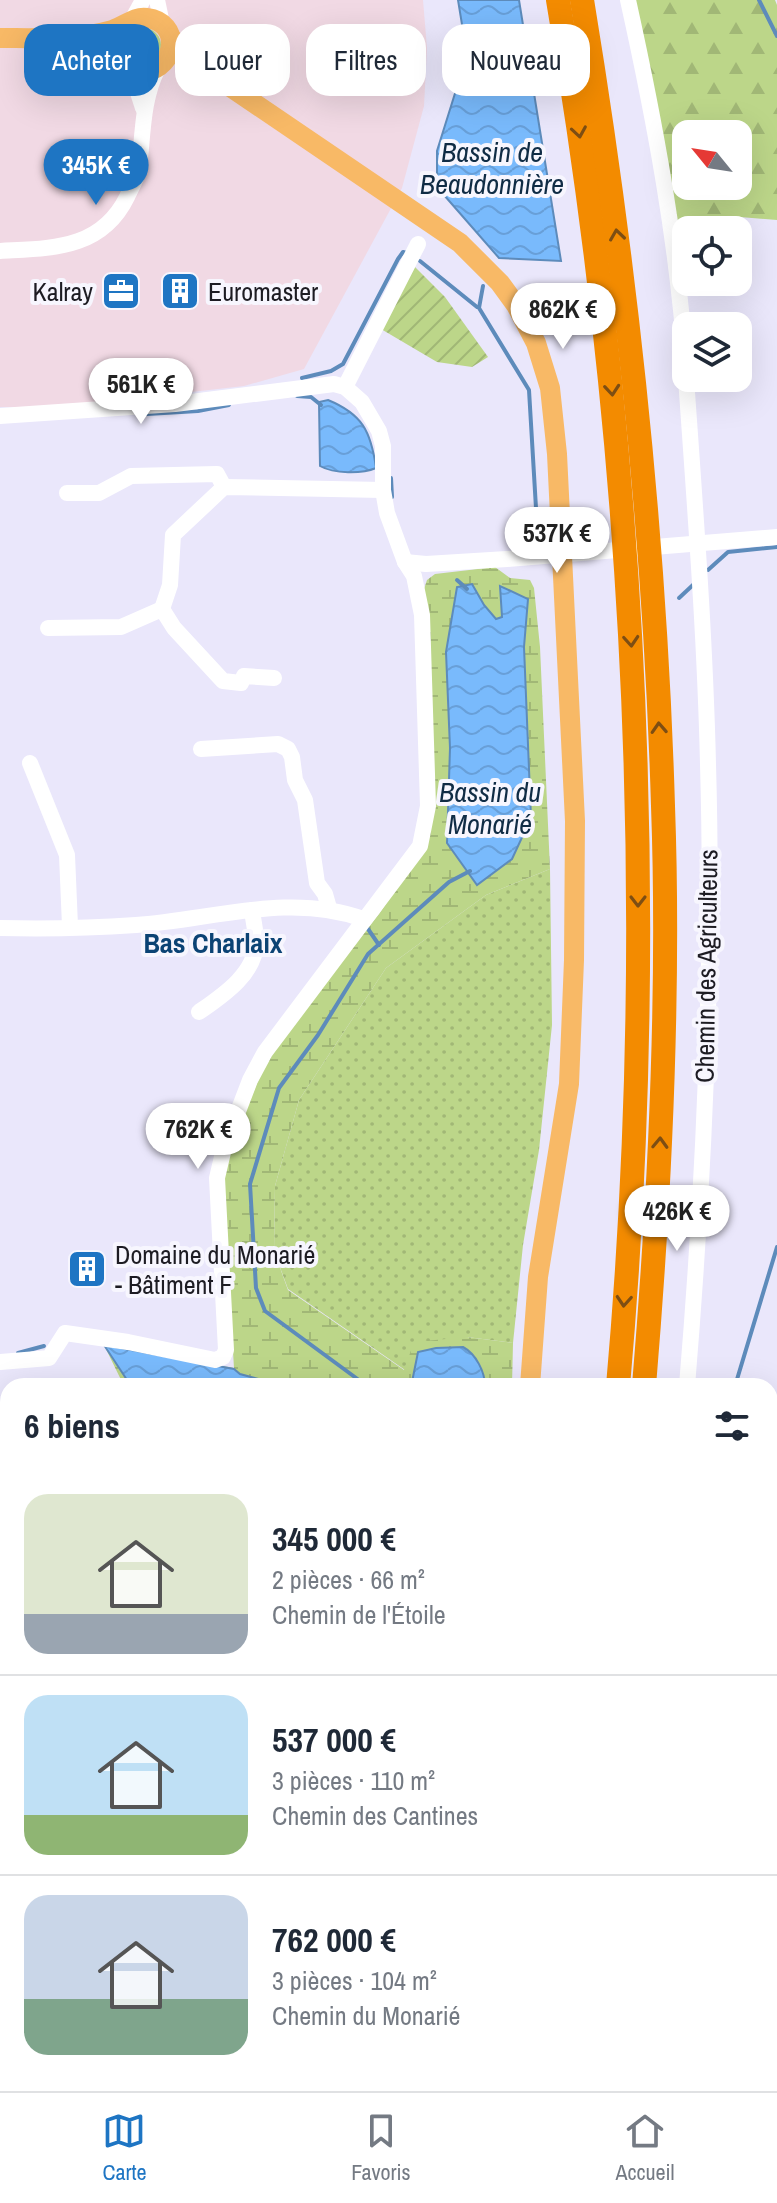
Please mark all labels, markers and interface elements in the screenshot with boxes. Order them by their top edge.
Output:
chip: Acheter [24,24,159,96]
chip: Louer [175,24,290,96]
chip: Filtres [306,24,426,96]
chip: Nouveau [442,24,590,96]
north arrow [672,120,752,200]
map controls [672,120,752,392]
one-way arrow [570,125,587,139]
water label: Bassin de Beaudonnière [420,133,564,203]
pin: 345K € [31,139,161,207]
text: 345K € [62,147,130,182]
button: locate [672,216,752,296]
one-way arrow [609,228,626,242]
office icon: Kalray [100,270,142,312]
building icon: Euromaster [159,270,201,312]
place label: Kalray [33,274,93,309]
place label: Euromaster [208,274,318,309]
pin: 862K € [498,283,628,351]
text: 862K € [529,291,597,326]
button: layers [672,312,752,392]
pin: 561K € [76,358,206,426]
text: 561K € [107,366,175,401]
one-way arrow [603,384,620,397]
pin: 537K € [492,507,622,575]
text: 537K € [523,515,591,550]
one-way arrow [622,635,639,648]
one-way arrow [651,722,668,735]
water label: Bassin du Monarié [439,773,541,843]
street label: Chemin des Agriculteurs [686,849,726,1083]
one-way arrow [629,895,647,908]
district label: Bas Charlaix [143,924,283,962]
pin: 762K € [133,1103,263,1171]
text: 762K € [164,1111,232,1146]
one-way arrow [651,1136,668,1149]
pin: 426K € [612,1185,742,1253]
text: 426K € [643,1193,711,1228]
place label: Domaine du Monarié - Bâtiment F [115,1237,315,1302]
building icon: Domaine du Monarié - Bâtiment F [66,1248,108,1290]
one-way arrow [616,1295,633,1308]
text: 6 biens [24,1403,120,1449]
icon: filters [710,1404,754,1448]
text: 345 000 € [272,1516,396,1562]
icon: home [88,1526,184,1622]
text: 2 pièces · 66 m² [272,1562,425,1597]
text: Chemin de l'Étoile [272,1597,446,1632]
text: 537 000 € [272,1717,396,1763]
icon: home [88,1727,184,1823]
text: 3 pièces · 110 m² [272,1763,435,1798]
text: Chemin des Cantines [272,1798,478,1833]
text: 762 000 € [272,1917,396,1963]
icon: home [88,1927,184,2023]
text: 3 pièces · 104 m² [272,1963,437,1998]
text: Chemin du Monarié [272,1998,460,2033]
tab: Carte [102,2109,147,2187]
tab: Favoris [351,2109,411,2187]
tab: Accueil [615,2109,675,2187]

